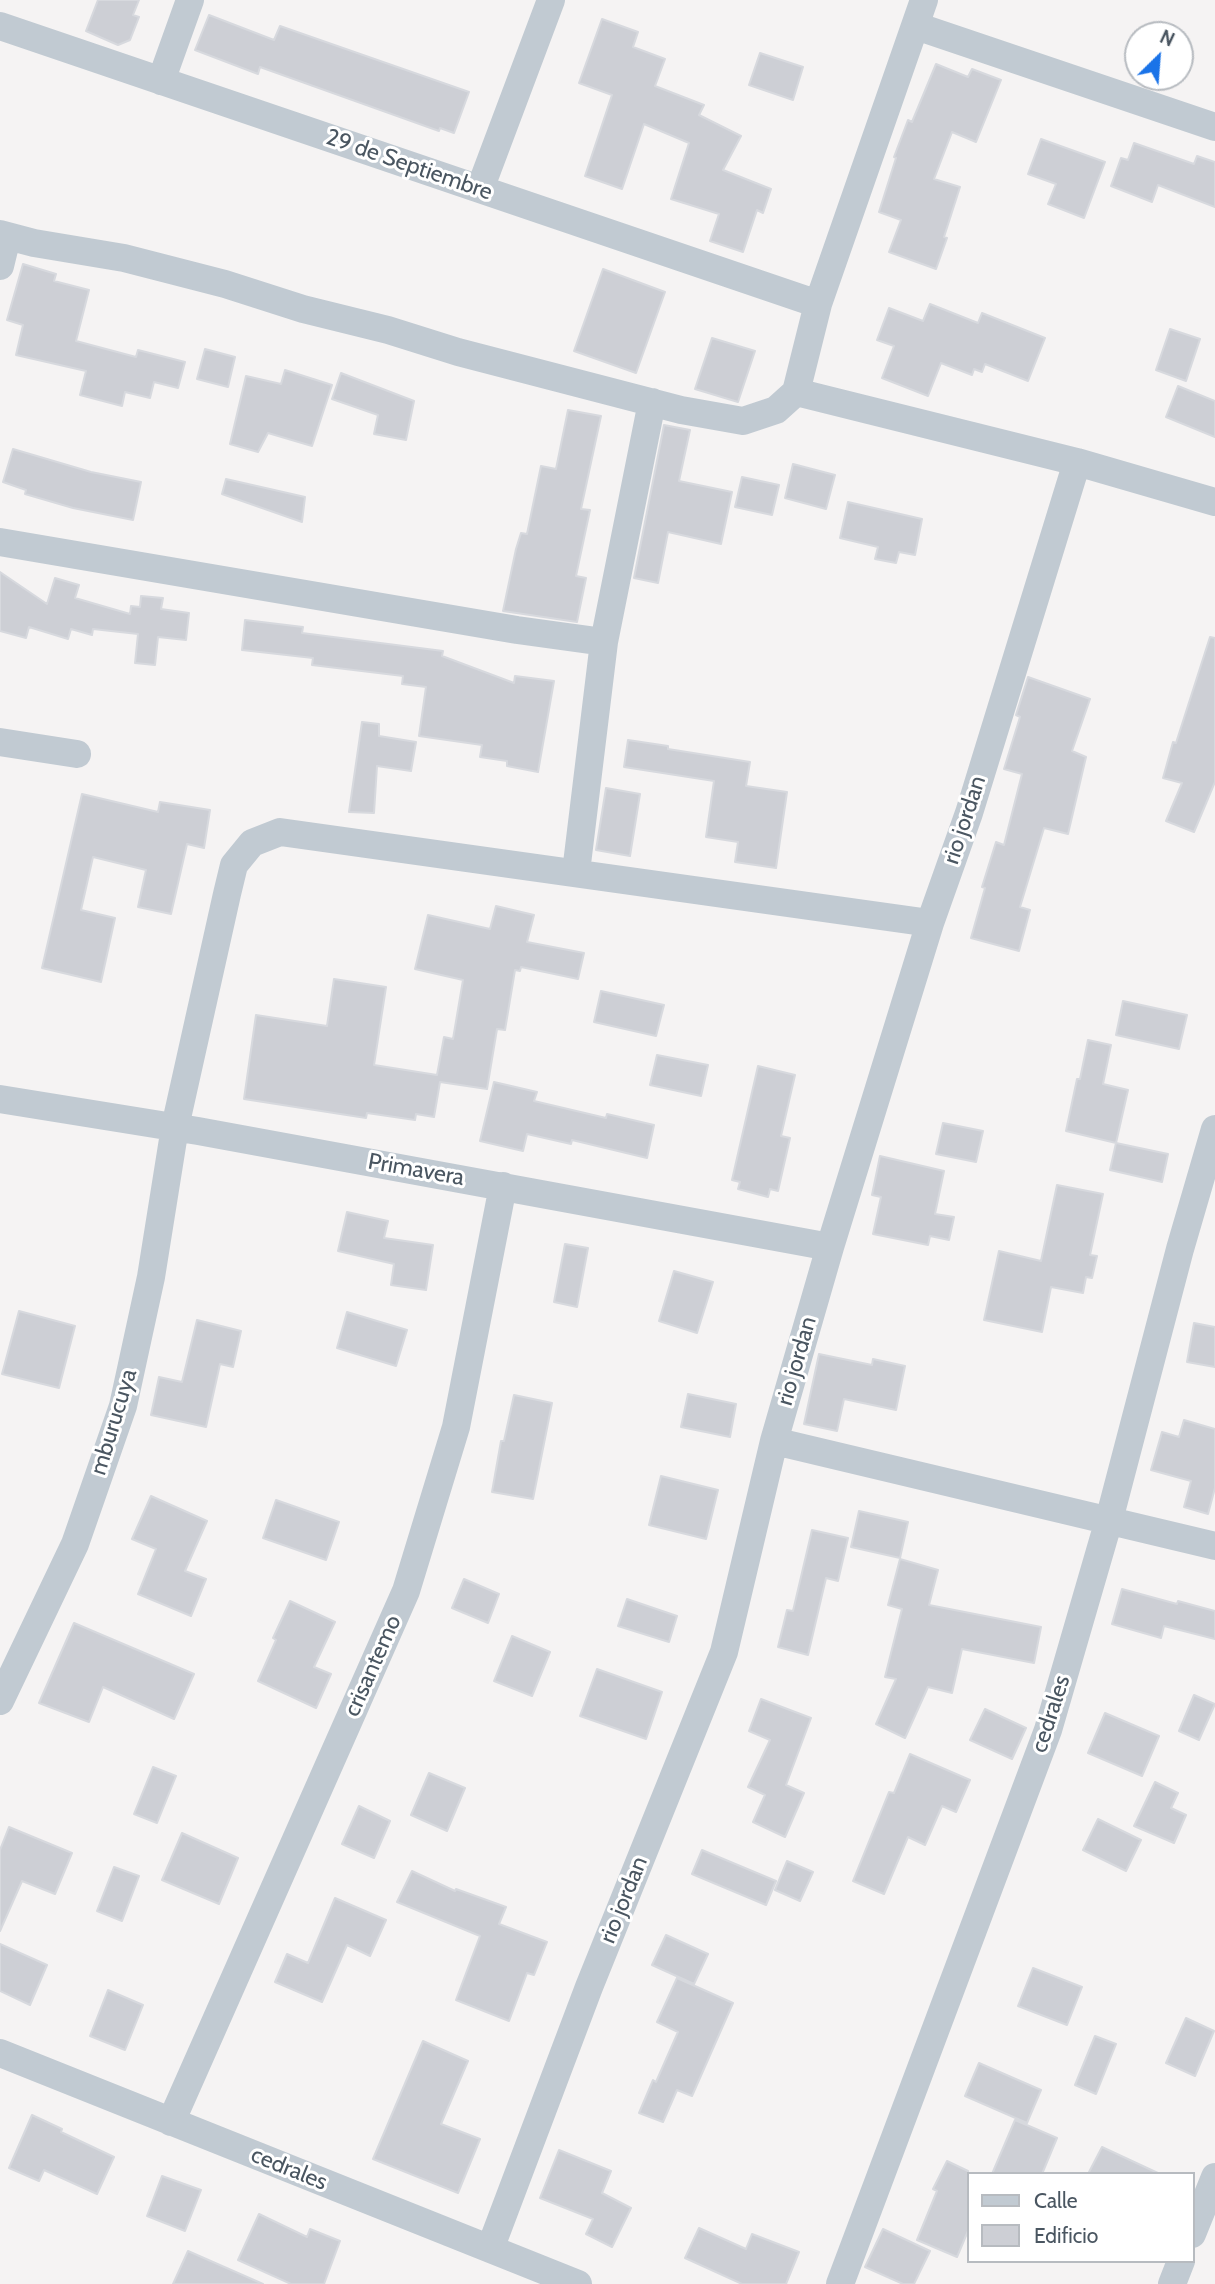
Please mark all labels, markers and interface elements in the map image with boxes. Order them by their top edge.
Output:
north arrow [1124,21,1194,91]
text: N [1156,25,1178,52]
street label: 29 de Septiembre [322,124,496,206]
street label: rio jordan [938,772,992,868]
street label: Primavera [366,1148,466,1192]
street label: rio jordan [771,1313,823,1409]
street label: mburucuya [85,1366,143,1478]
street label: crisantemo [338,1611,408,1721]
street label: cedrales [1026,1672,1076,1756]
street label: rio jordan [594,1853,654,1947]
street label: cedrales [247,2141,331,2197]
legend [967,2172,1194,2263]
text: Calle [1034,2188,1078,2213]
text: Edificio [1034,2223,1098,2248]

